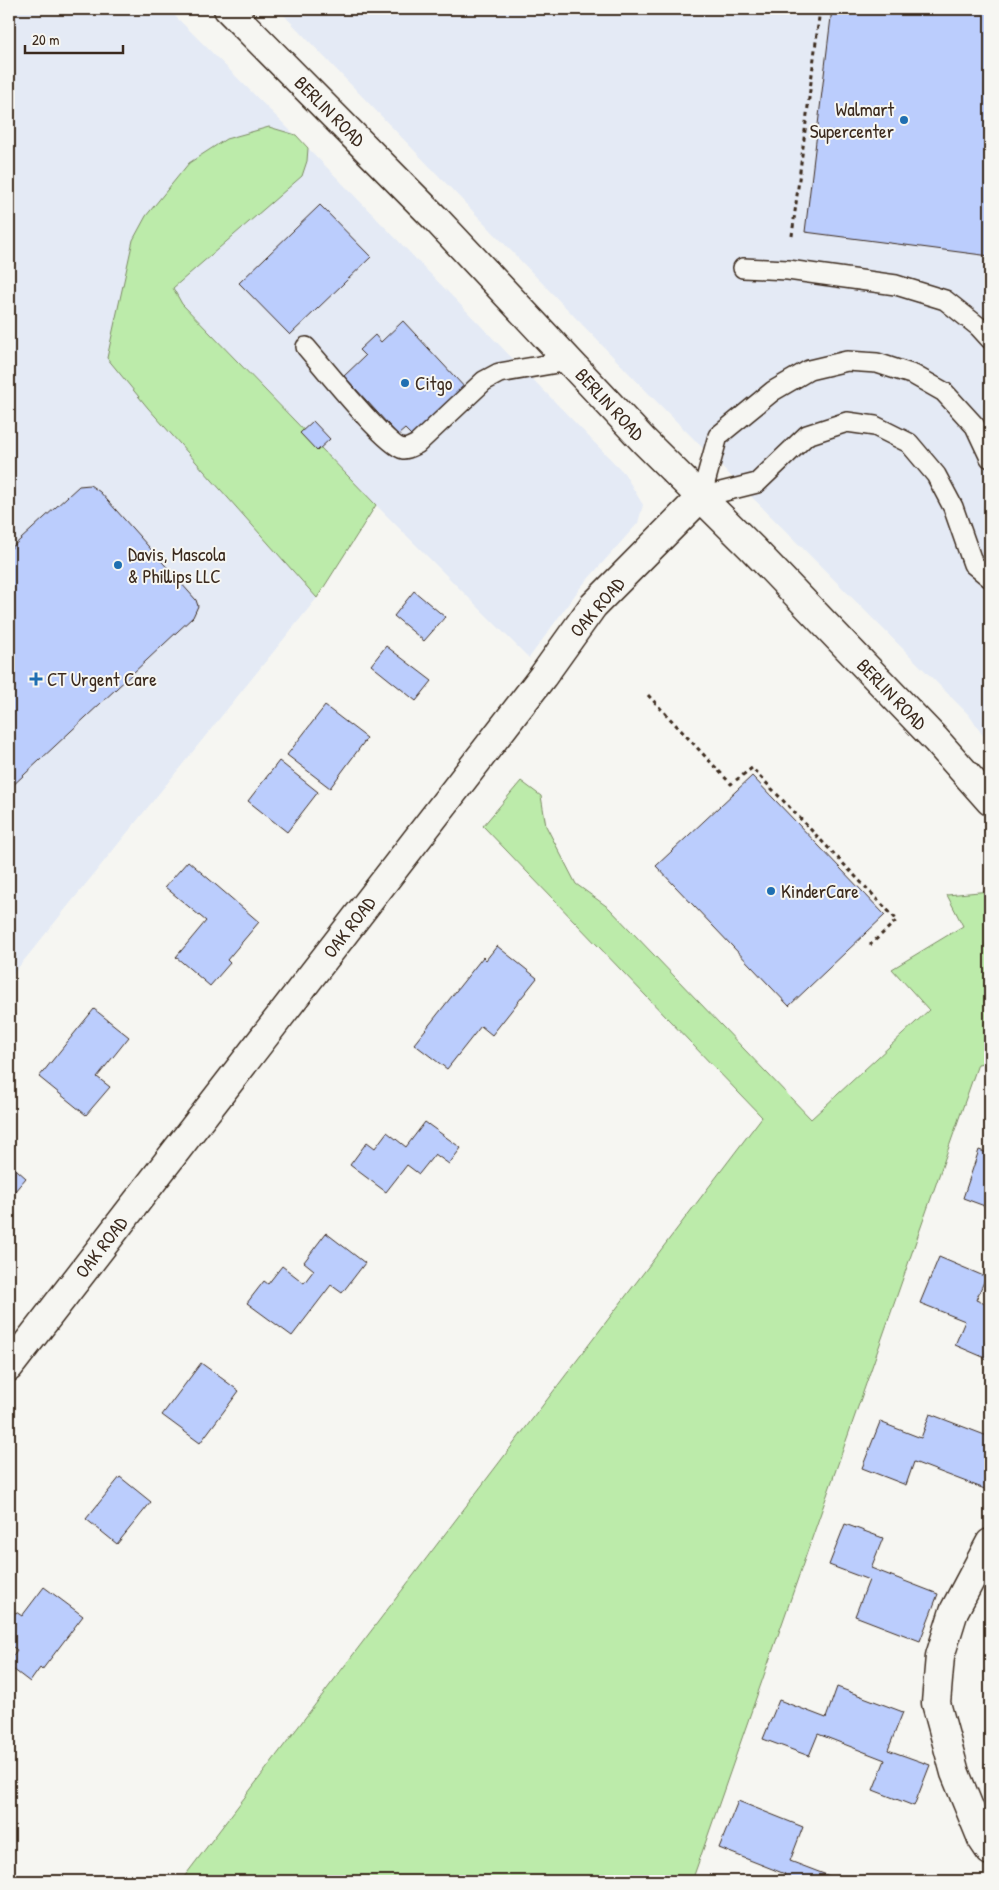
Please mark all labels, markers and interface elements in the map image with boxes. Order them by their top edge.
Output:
scale bar [25,22,122,54]
text: 20 m [32,29,59,50]
street label: BERLIN ROAD [289,70,371,152]
place label: Walmart Supercenter [810,96,895,144]
marker: Walmart Supercenter [898,114,910,126]
street label: BERLIN ROAD [570,362,650,446]
place label: Citgo [415,370,453,396]
marker: Citgo [399,377,411,389]
place label: Davis, Mascola & Phillips LLC [128,541,226,589]
marker: Davis, Mascola & Phillips LLC [112,559,124,571]
street label: OAK ROAD [564,571,630,643]
street label: BERLIN ROAD [851,653,933,735]
place label: CT Urgent Care [47,666,157,692]
marker: CT Urgent Care [29,672,43,686]
place label: KinderCare [781,878,859,904]
marker: KinderCare [765,885,777,897]
street label: OAK ROAD [317,891,381,963]
street label: OAK ROAD [69,1211,133,1283]

